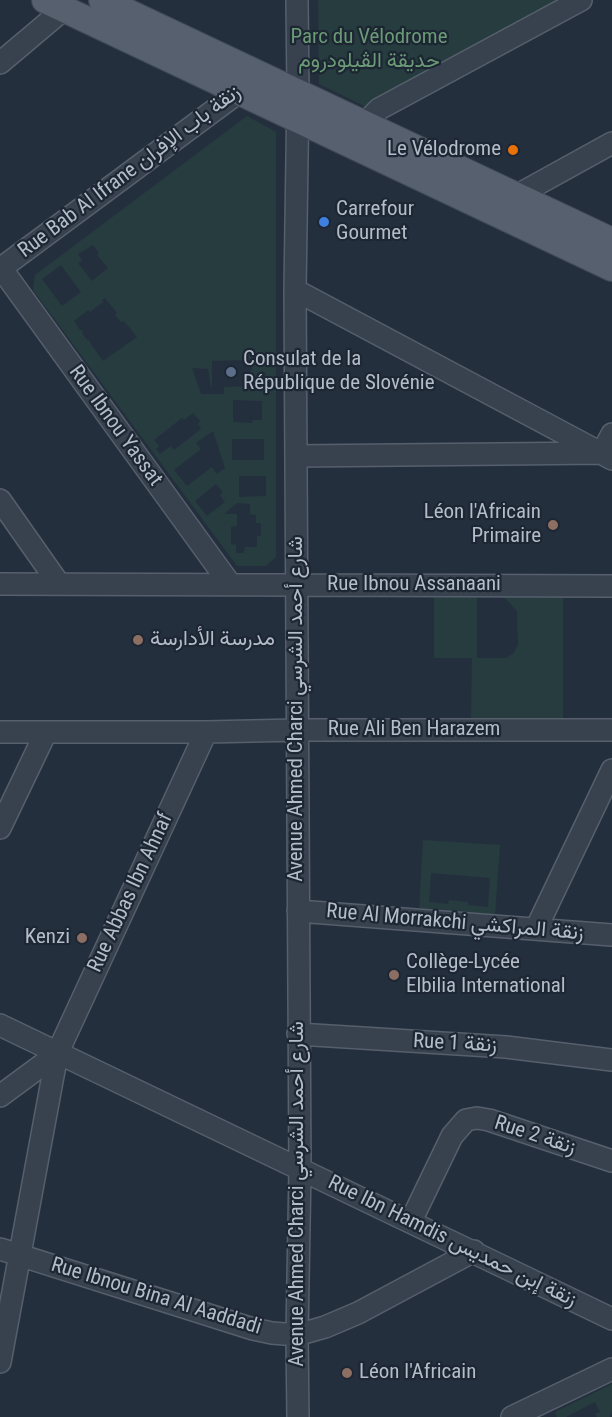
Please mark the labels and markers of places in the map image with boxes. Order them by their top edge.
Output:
place label: Le Vélodrome [387,137,501,163]
marker: Le Vélodrome [506,143,520,157]
place label: Carrefour Gourmet [336,197,414,247]
marker: Carrefour Gourmet [317,215,331,229]
place label: Consulat de la République de Slovénie [243,347,435,397]
marker: Consulat de la République de Slovénie [224,365,238,379]
place label: Léon l'Africain Primaire [424,500,541,550]
marker: Léon l'Africain Primaire [546,518,560,532]
place label: مدرسة الأدارسة [150,627,275,653]
marker: مدرسة الأدارسة [131,633,145,647]
place label: Kenzi [25,925,70,951]
marker: Kenzi [75,931,89,945]
place label: Collège-Lycée Elbilia International [406,950,566,1000]
marker: Collège-Lycée Elbilia International [387,968,401,982]
place label: Léon l'Africain [359,1360,476,1386]
marker: Léon l'Africain [340,1366,354,1380]

